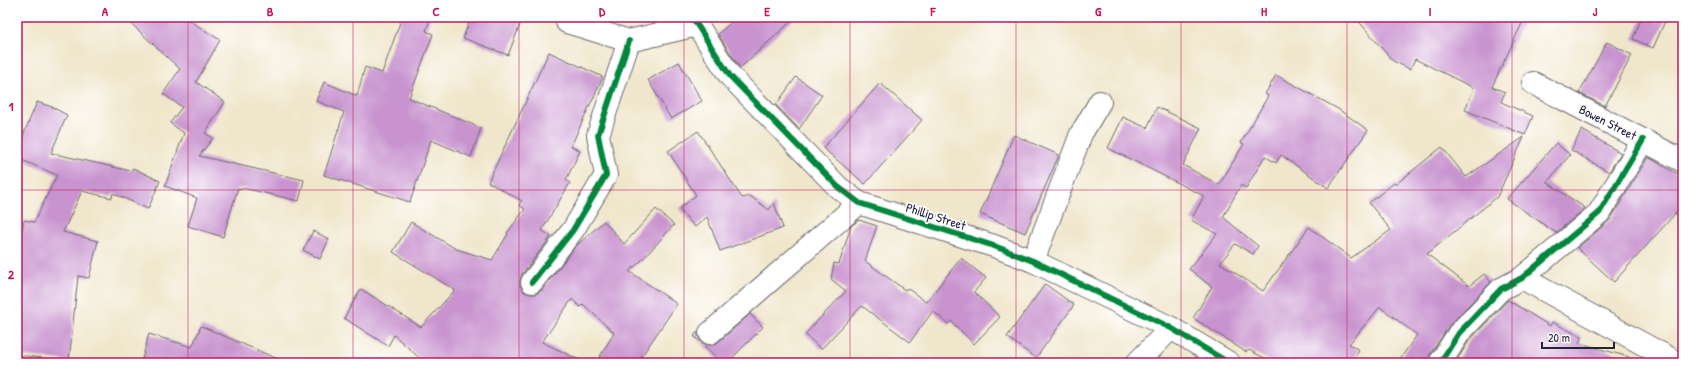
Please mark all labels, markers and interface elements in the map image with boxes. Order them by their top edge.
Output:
text: A [102,2,109,20]
text: B [267,2,274,20]
text: C [432,2,440,20]
text: D [599,2,606,20]
text: E [764,2,770,20]
text: F [930,2,937,20]
text: G [1095,2,1102,20]
text: H [1261,2,1267,20]
text: I [1428,2,1432,20]
text: J [1593,2,1598,20]
text: 1 [9,97,14,115]
street label: Bowen Street [1576,100,1640,144]
street label: Phillip Street [904,198,969,234]
text: 2 [8,265,15,283]
scale bar [1542,324,1614,350]
text: 20 m [1548,329,1570,346]

